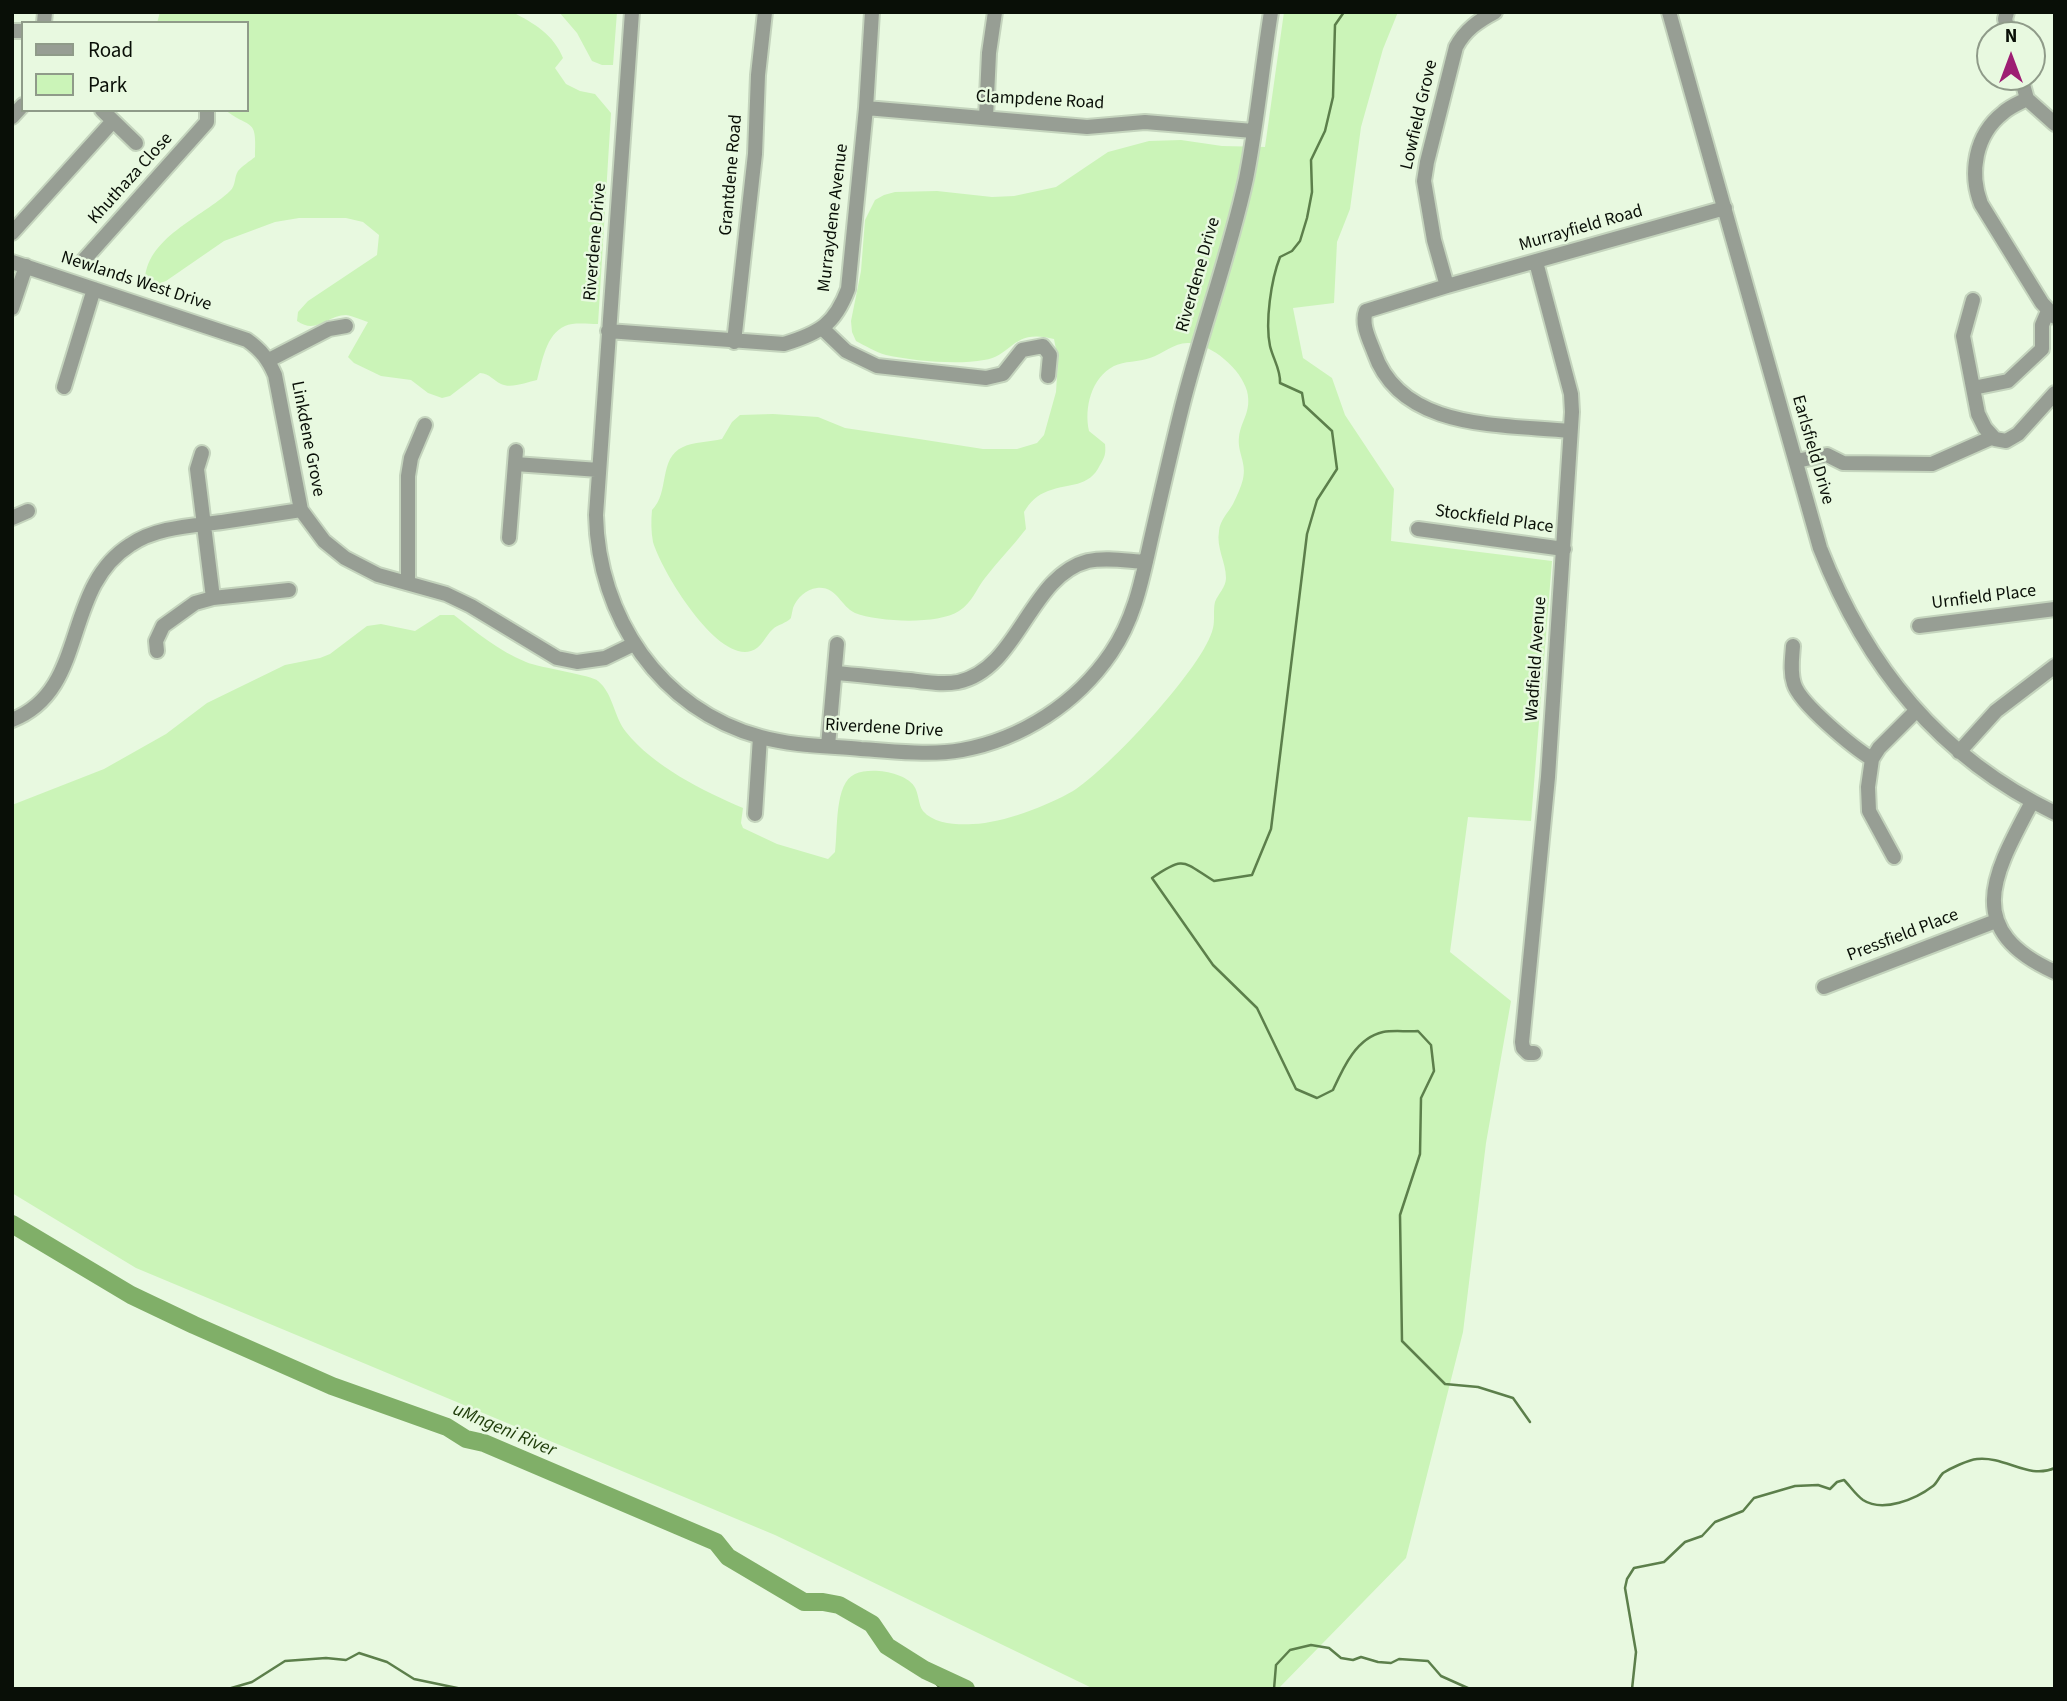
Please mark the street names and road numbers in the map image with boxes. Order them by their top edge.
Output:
street label: Lowfield Grove [1397,58,1443,172]
street label: Clampdene Road [975,87,1105,115]
street label: Grantdene Road [716,113,748,237]
street label: Khuthaza Close [84,129,178,229]
street label: Murraydene Avenue [814,143,854,293]
street label: Riverdene Drive [580,182,612,302]
street label: Murrayfield Road [1517,201,1645,257]
street label: Riverdene Drive [1172,215,1226,335]
street label: Newlands West Drive [58,247,214,317]
street label: Linkdene Grove [285,380,329,498]
street label: Earlsfield Drive [1786,393,1838,507]
street label: Stockfield Place [1433,501,1555,539]
street label: Urnfield Place [1931,581,2037,615]
street label: Wadfield Avenue [1522,596,1552,722]
street label: Riverdene Drive [824,715,944,743]
street label: Pressfield Place [1844,905,1962,967]

